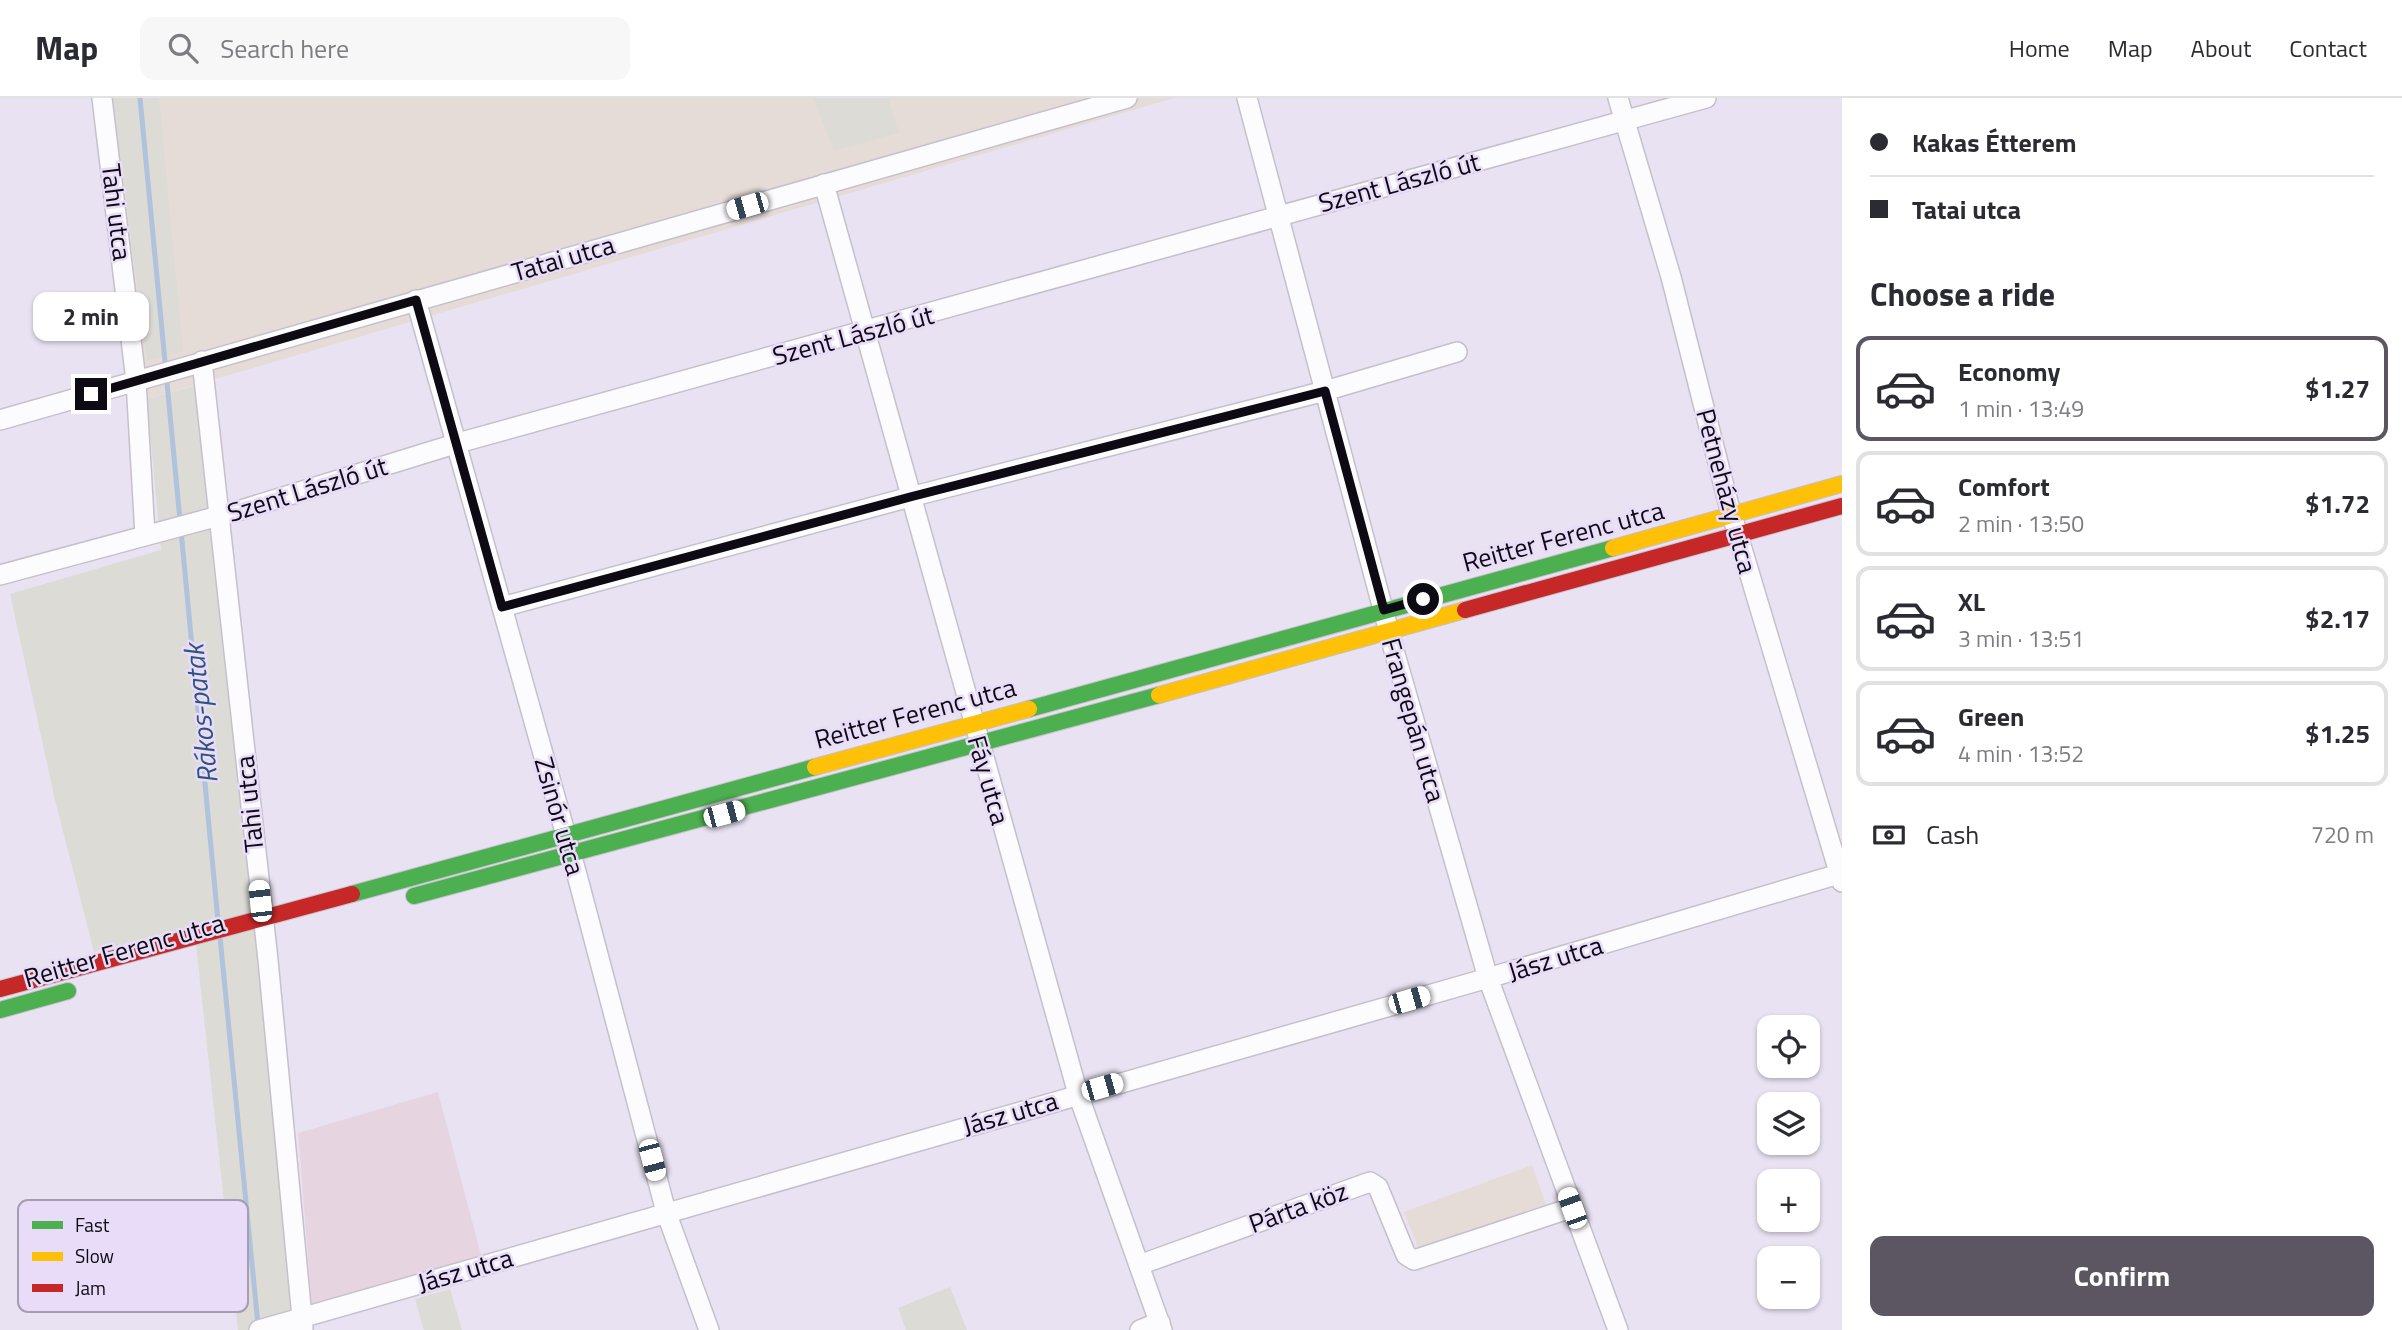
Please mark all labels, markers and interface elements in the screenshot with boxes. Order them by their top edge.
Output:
search box [140,17,630,80]
text: Map [35,23,98,73]
icon: search [164,29,202,67]
text: Search here [220,29,349,68]
text: Home [2009,30,2070,66]
text: Map [2108,30,2153,66]
text: About [2191,30,2251,66]
text: Contact [2289,30,2367,66]
text: Kakas Étterem [1912,123,2077,162]
street label: Szent László út [1314,142,1484,222]
street label: Tahi utca [92,161,142,263]
car [724,190,771,222]
text: Tatai utca [1912,190,2021,229]
street label: Tatai utca [507,225,619,291]
text: Choose a ride [1870,270,2055,318]
callout: 2 min [33,292,149,342]
street label: Szent László út [768,295,938,375]
text: 2 min [63,299,119,334]
text: Economy [1958,352,2060,391]
icon: car [1874,357,1937,420]
text: $1.27 [2305,369,2370,408]
route end [75,378,107,410]
text: 1 min · 13:49 [1958,391,2084,426]
street label: Petneházy utca [1686,404,1768,578]
street label: Szent László út [222,446,392,532]
text: Comfort [1958,467,2050,506]
icon: car [1874,472,1937,535]
text: $1.72 [2305,484,2370,523]
street label: Reitter Ferenc utca [1458,490,1668,582]
text: 2 min · 13:50 [1958,506,2084,541]
text: XL [1958,582,1985,621]
route start [1407,583,1439,615]
icon: car [1874,587,1937,650]
text: $2.17 [2305,599,2370,638]
text: 3 min · 13:51 [1958,621,2084,656]
street label: Frangepán utca [1372,633,1456,807]
water label: Rákos-patak [171,639,229,786]
street label: Reitter Ferenc utca [810,667,1020,759]
text: Green [1958,697,2024,736]
icon: car [1874,702,1937,765]
text: $1.25 [2305,714,2370,753]
street label: Fáy utca [958,731,1020,829]
text: 4 min · 13:52 [1958,736,2084,771]
street label: Zsinór utca [525,752,595,880]
street label: Tahi utca [225,754,273,854]
car [701,798,748,830]
text: Cash [1926,815,1979,854]
icon: cash [1870,816,1908,854]
text: 720 m [2311,817,2374,852]
car [248,879,273,923]
street label: Reitter Ferenc utca [19,903,229,997]
street label: Jász utca [1503,925,1607,991]
car [1386,984,1433,1016]
map controls [1757,1015,1820,1309]
button: locate [1757,1015,1820,1078]
car [1079,1071,1126,1103]
street label: Jász utca [958,1081,1062,1145]
button: layers [1757,1092,1820,1155]
car [637,1137,668,1183]
button: + [1757,1169,1820,1232]
street label: Párta köz [1243,1171,1353,1243]
car [1555,1185,1590,1231]
legend [18,1200,248,1312]
text: Fast [75,1210,110,1239]
button: Confirm [1870,1236,2374,1316]
street label: Jász utca [413,1238,517,1302]
text: Slow [75,1241,114,1270]
button: − [1757,1246,1820,1309]
text: Jam [75,1273,106,1302]

